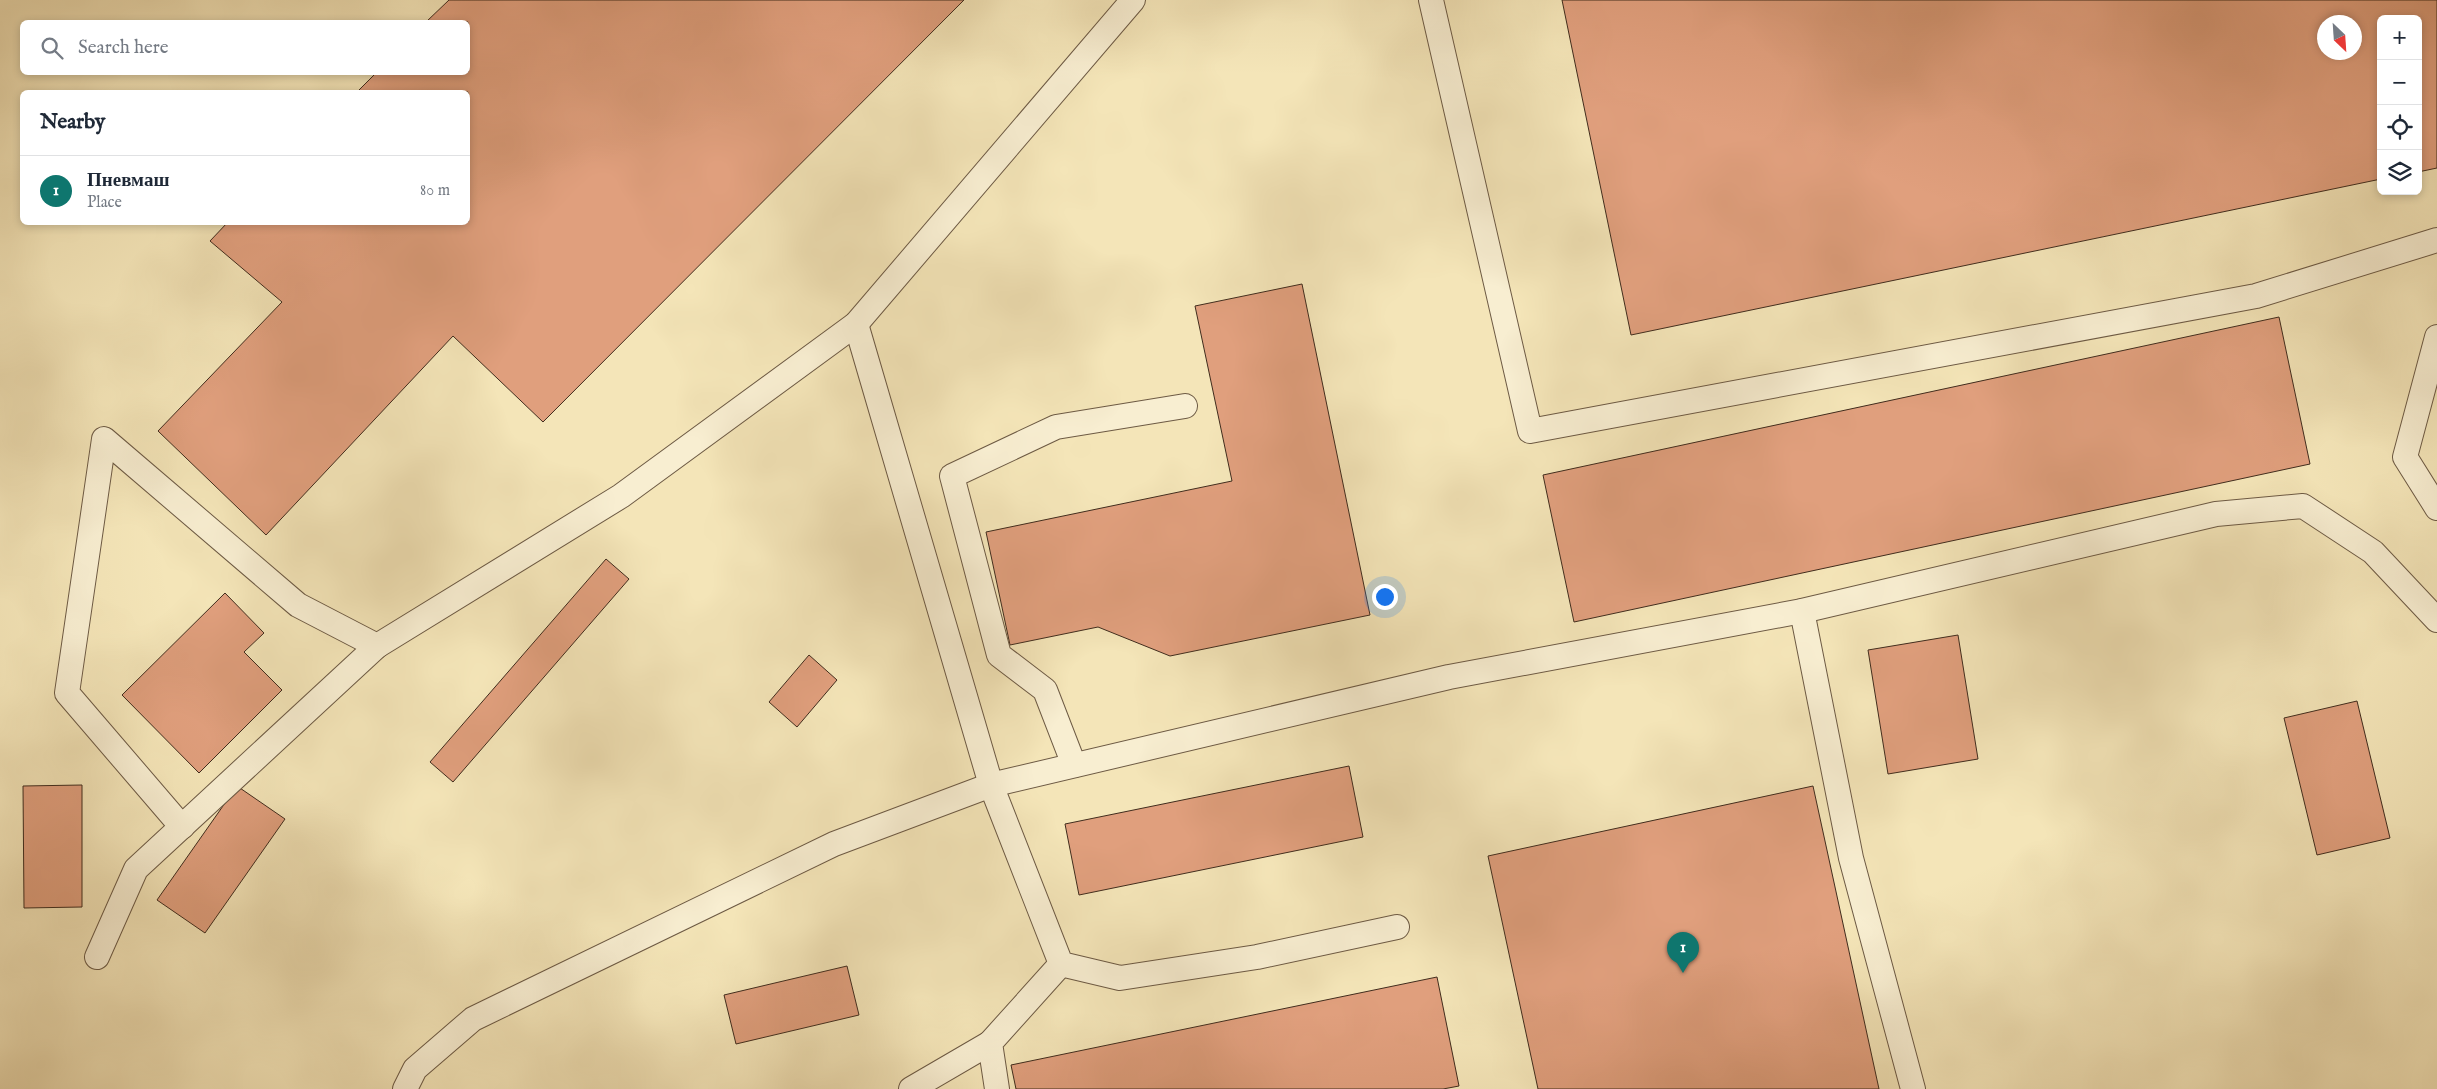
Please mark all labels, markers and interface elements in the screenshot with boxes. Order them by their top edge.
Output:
north arrow [2317,15,2362,60]
map controls [2377,15,2422,195]
button: + [2377,15,2422,60]
search box [20,20,470,75]
icon: search [38,34,66,62]
text: Search here [78,36,169,60]
button: − [2377,60,2422,105]
button: locate [2377,105,2422,150]
text: Nearby [40,109,105,136]
button: layers [2377,150,2422,195]
text: Пневмаш [87,169,169,193]
text: 1 [53,181,59,201]
text: 80 m [420,181,450,201]
text: Place [87,193,122,213]
your location [1372,584,1398,610]
pin: 1 [1667,932,1699,973]

